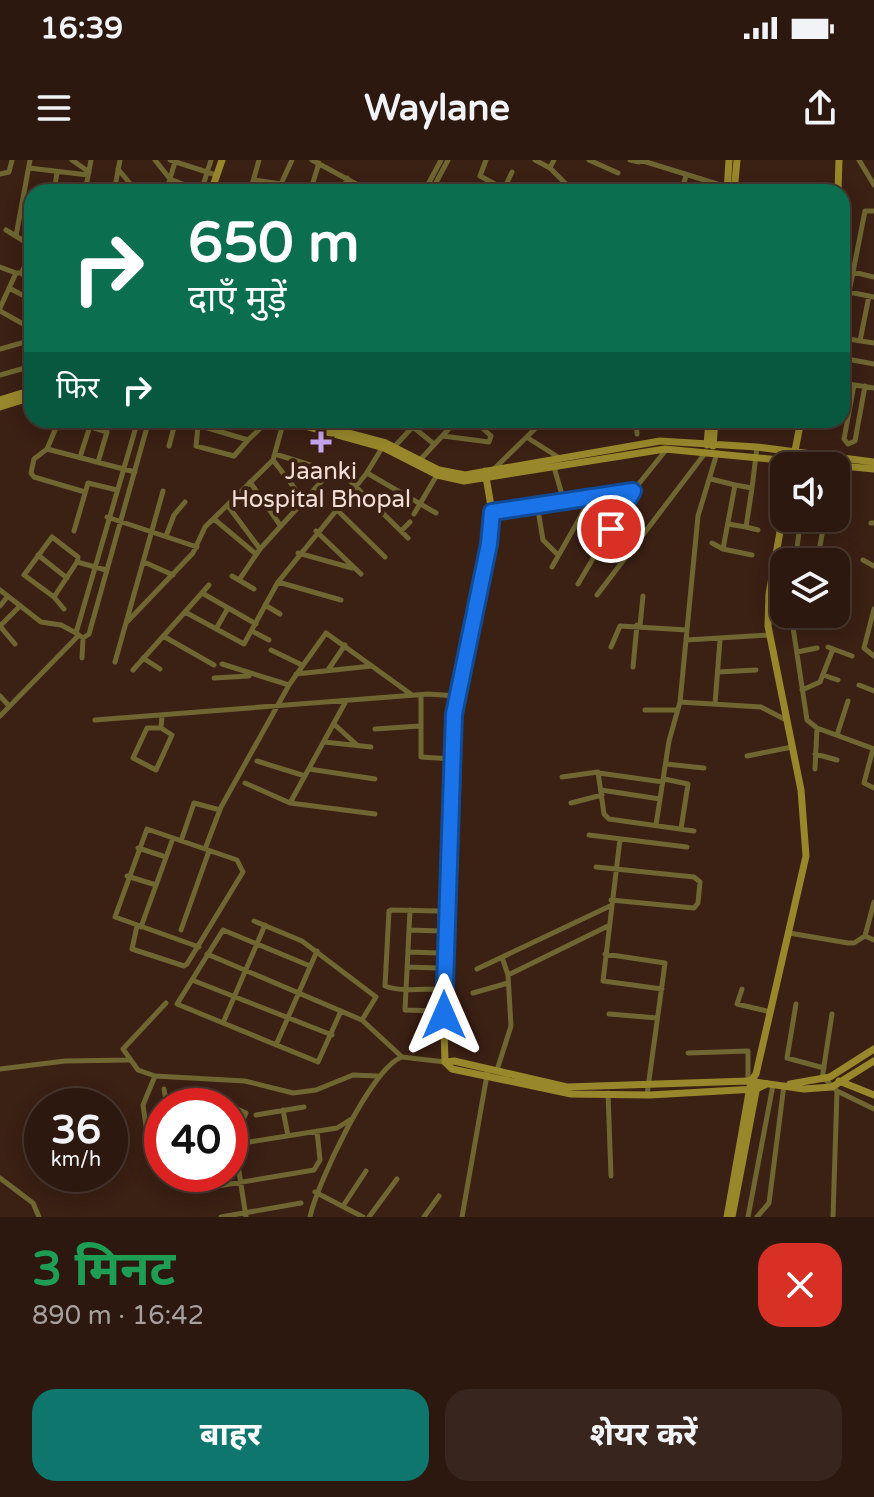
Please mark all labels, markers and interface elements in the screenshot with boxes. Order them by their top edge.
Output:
text: 16:39 [40,10,123,47]
icon: menu [32,86,76,130]
icon: share [798,86,842,130]
text: Waylane [364,87,510,130]
text: 650 m [188,210,359,277]
icon: right [56,216,160,320]
text: दाएँ मुड़ें [188,278,287,321]
icon: right [115,368,159,412]
text: फिर [56,370,99,407]
marker: Jaanki Hospital Bhopal [310,431,332,453]
map controls [770,452,850,628]
button: sound [770,452,850,532]
place label: Jaanki Hospital Bhopal [231,457,411,514]
pin [577,495,645,563]
icon: arrive [589,507,633,551]
button: layers [770,548,850,628]
position arrow [402,973,486,1057]
speed limit sign: 40 [144,1088,248,1192]
text: 36 [51,1106,101,1154]
text: km/h [51,1148,101,1172]
text: 3 मिनट [32,1241,175,1299]
button: close [758,1243,842,1327]
text: 890 m · 16:42 [32,1300,204,1331]
button: बाहर [32,1389,429,1481]
button: शेयर करें [445,1389,842,1481]

